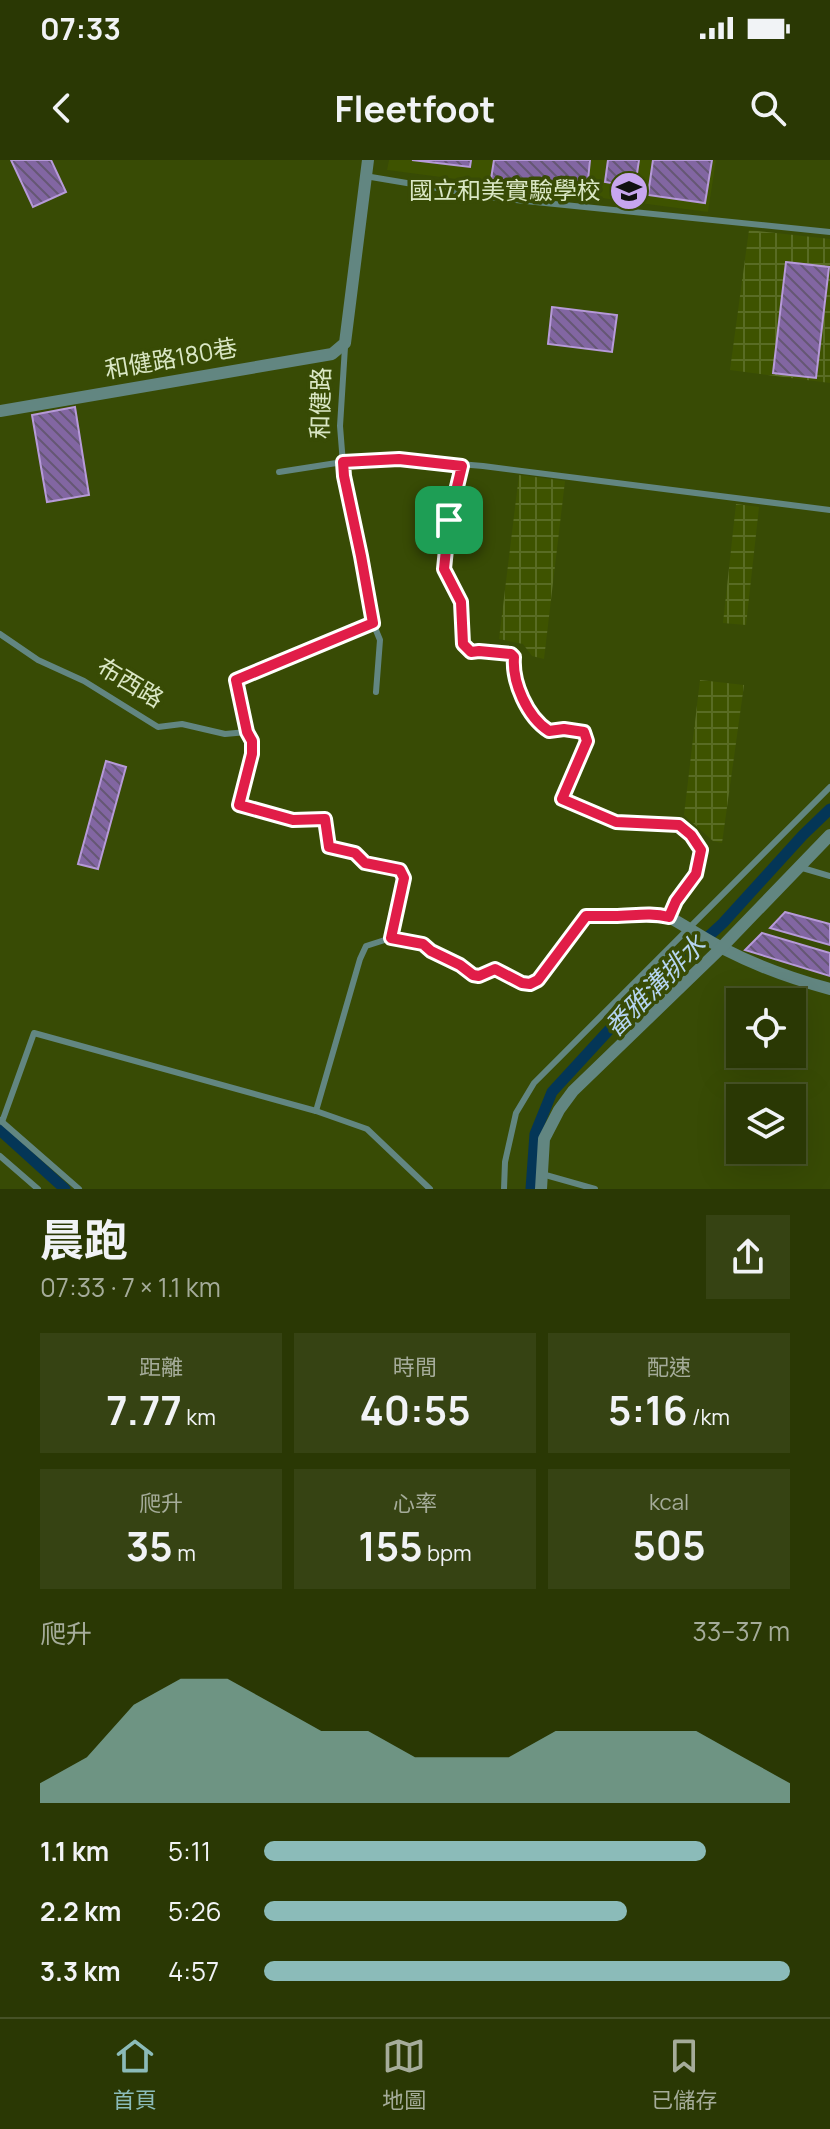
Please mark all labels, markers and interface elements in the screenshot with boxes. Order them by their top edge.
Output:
text: 07:33 [40,8,121,49]
text: Fleetfoot [335,84,495,133]
icon: back [40,86,84,130]
icon: search [746,86,790,130]
school or university icon: 國立和美實驗學校 [608,170,650,212]
place label: 國立和美實驗學校 [409,173,601,206]
street label: 和健路180巷 [102,330,240,385]
street label: 和健路 [302,367,337,439]
pin [415,486,483,554]
icon: arrive [427,498,471,542]
street label: 布西路 [91,649,170,714]
water label: 番雅溝排水 [596,926,714,1044]
map controls [726,988,806,1164]
button: locate [726,988,806,1068]
button: layers [726,1084,806,1164]
text: 晨跑 [40,1209,128,1269]
button: share [706,1215,790,1299]
text: 07:33 · 7 × 1.1 km [40,1269,221,1305]
text: 距離 [139,1352,183,1382]
text: 時間 [393,1352,437,1382]
text: 配速 [647,1352,691,1382]
text: 7.77 [106,1382,182,1437]
text: 40:55 [359,1382,471,1437]
text: 5:16 [608,1382,688,1437]
text: km [182,1402,216,1432]
text: /km [688,1402,730,1432]
text: kcal [649,1487,689,1517]
text: 爬升 [139,1488,183,1518]
text: 心率 [393,1488,437,1518]
text: 505 [632,1517,706,1572]
text: 35 [126,1518,173,1573]
text: 155 [358,1518,423,1573]
text: m [173,1538,196,1568]
text: bpm [423,1538,472,1568]
text: 33–37 m [693,1613,790,1649]
text: 爬升 [40,1615,92,1651]
text: 1.1 km [40,1833,109,1869]
text: 5:11 [168,1833,211,1869]
text: 2.2 km [40,1893,121,1929]
text: 5:26 [168,1893,222,1929]
text: 3.3 km [40,1953,121,1989]
text: 4:57 [168,1953,219,1989]
tab: 首頁 [113,2034,157,2115]
tab: 地圖 [382,2034,426,2115]
tab: 已儲存 [651,2034,717,2115]

